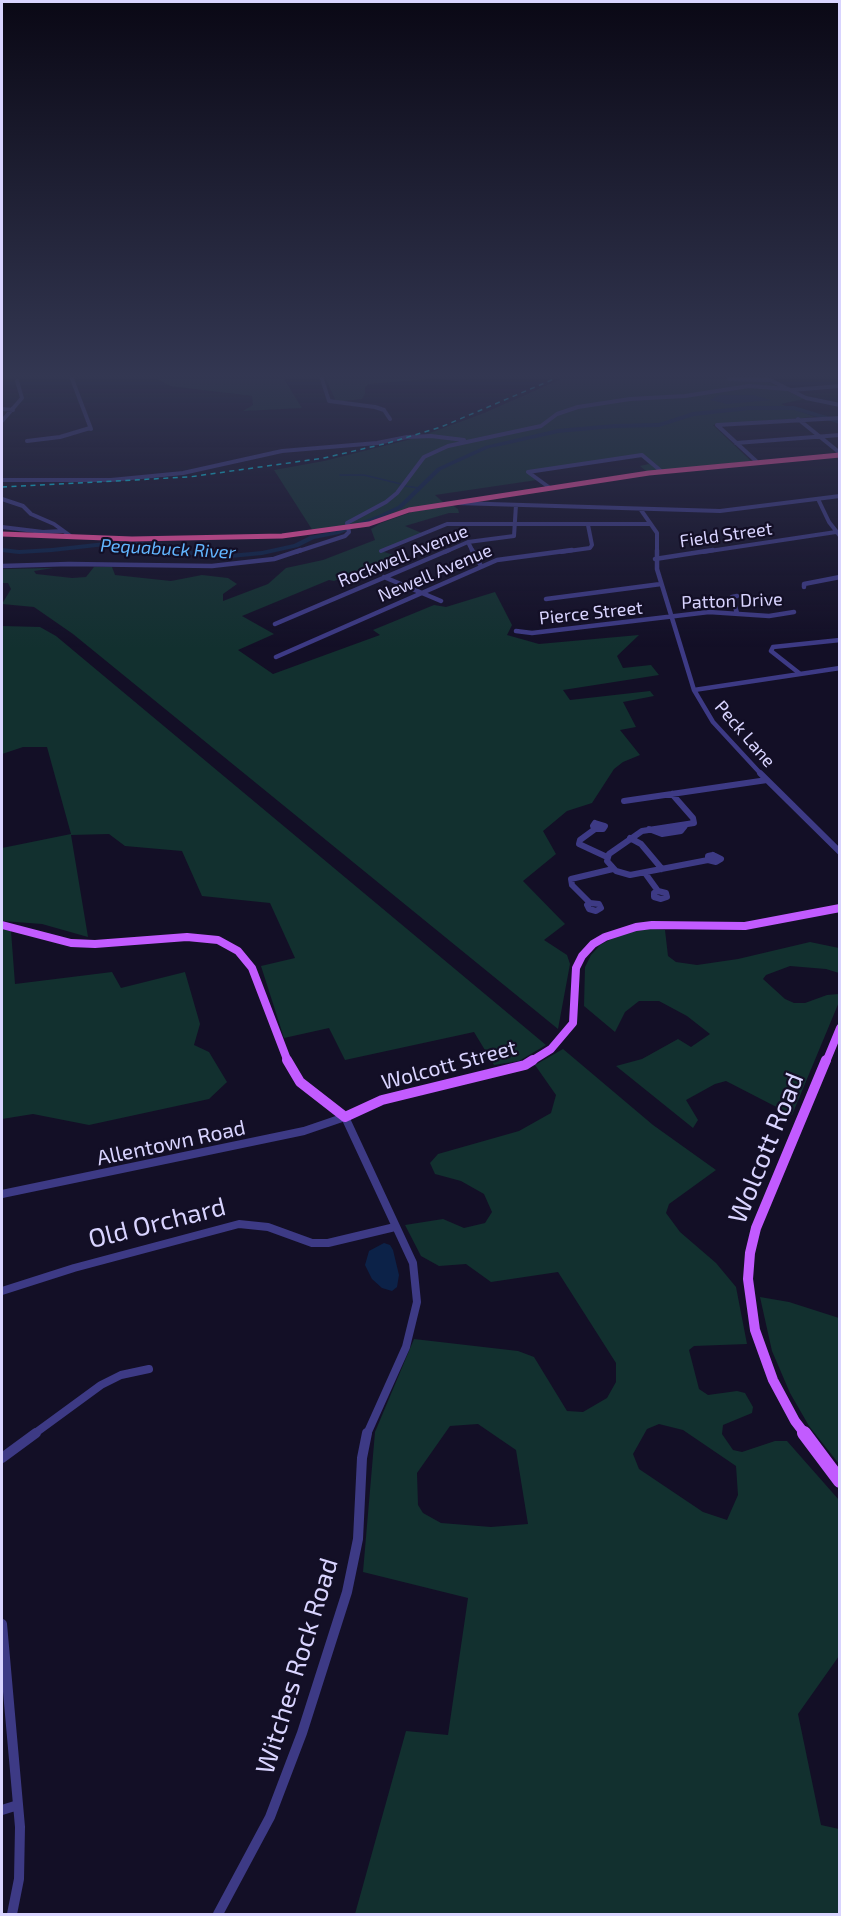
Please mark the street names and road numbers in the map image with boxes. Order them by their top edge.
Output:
street label: Field Street [678,518,774,552]
street label: Rockwell Avenue [335,520,471,592]
street label: Newell Avenue [375,539,495,607]
street label: Patton Drive [681,588,783,614]
street label: Pierce Street [538,597,644,629]
street label: Peck Lane [710,696,780,772]
street label: Wolcott Street [379,1035,519,1095]
street label: Wolcott Road [722,1068,810,1228]
street label: Allentown Road [94,1115,248,1171]
street label: Old Orchard [85,1191,229,1255]
street label: Witches Rock Road [249,1554,345,1778]

